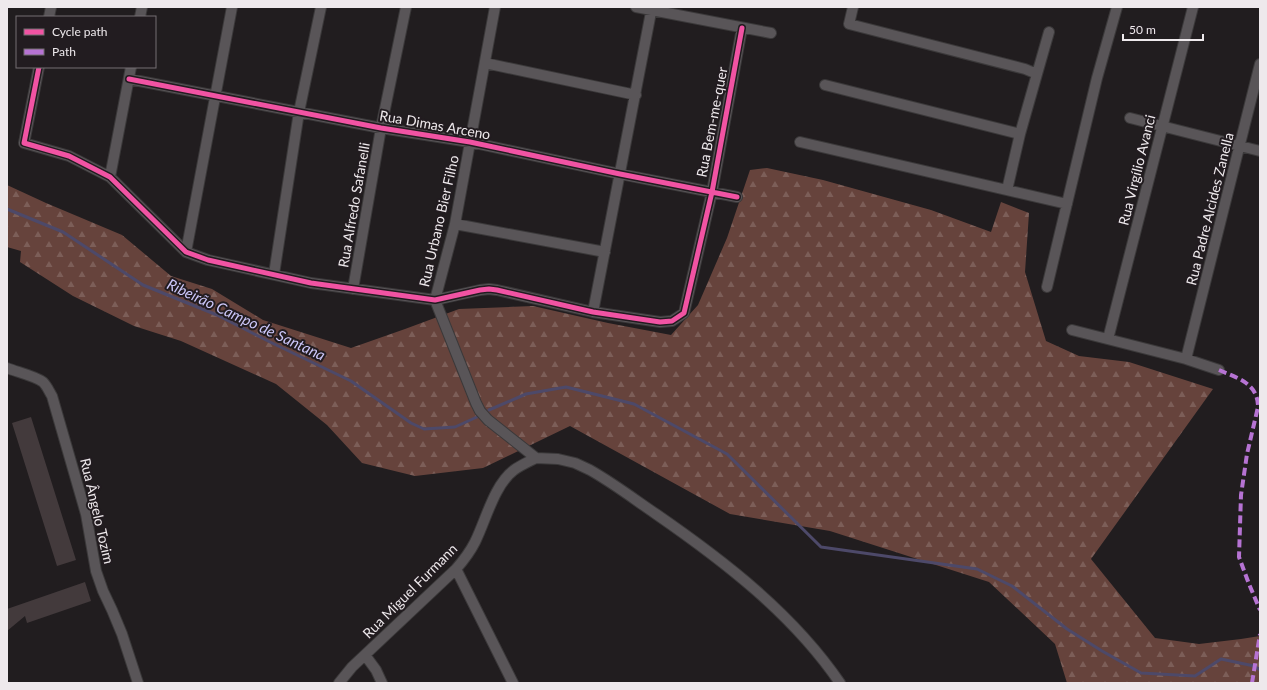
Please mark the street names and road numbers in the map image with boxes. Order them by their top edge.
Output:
street label: Rua Bem-me-quer [692,65,731,179]
street label: Rua Dimas Arceno [378,106,492,143]
street label: Rua Virgílio Avanci [1115,113,1158,227]
street label: Rua Padre Alcides Zanella [1182,131,1237,287]
street label: Rua Alfredo Safanelli [334,141,373,269]
street label: Rua Urbano Bier Filho [415,153,462,288]
street label: Rua Ângelo Tozim [77,456,118,565]
street label: Rua Miguel Furmann [359,540,461,642]

